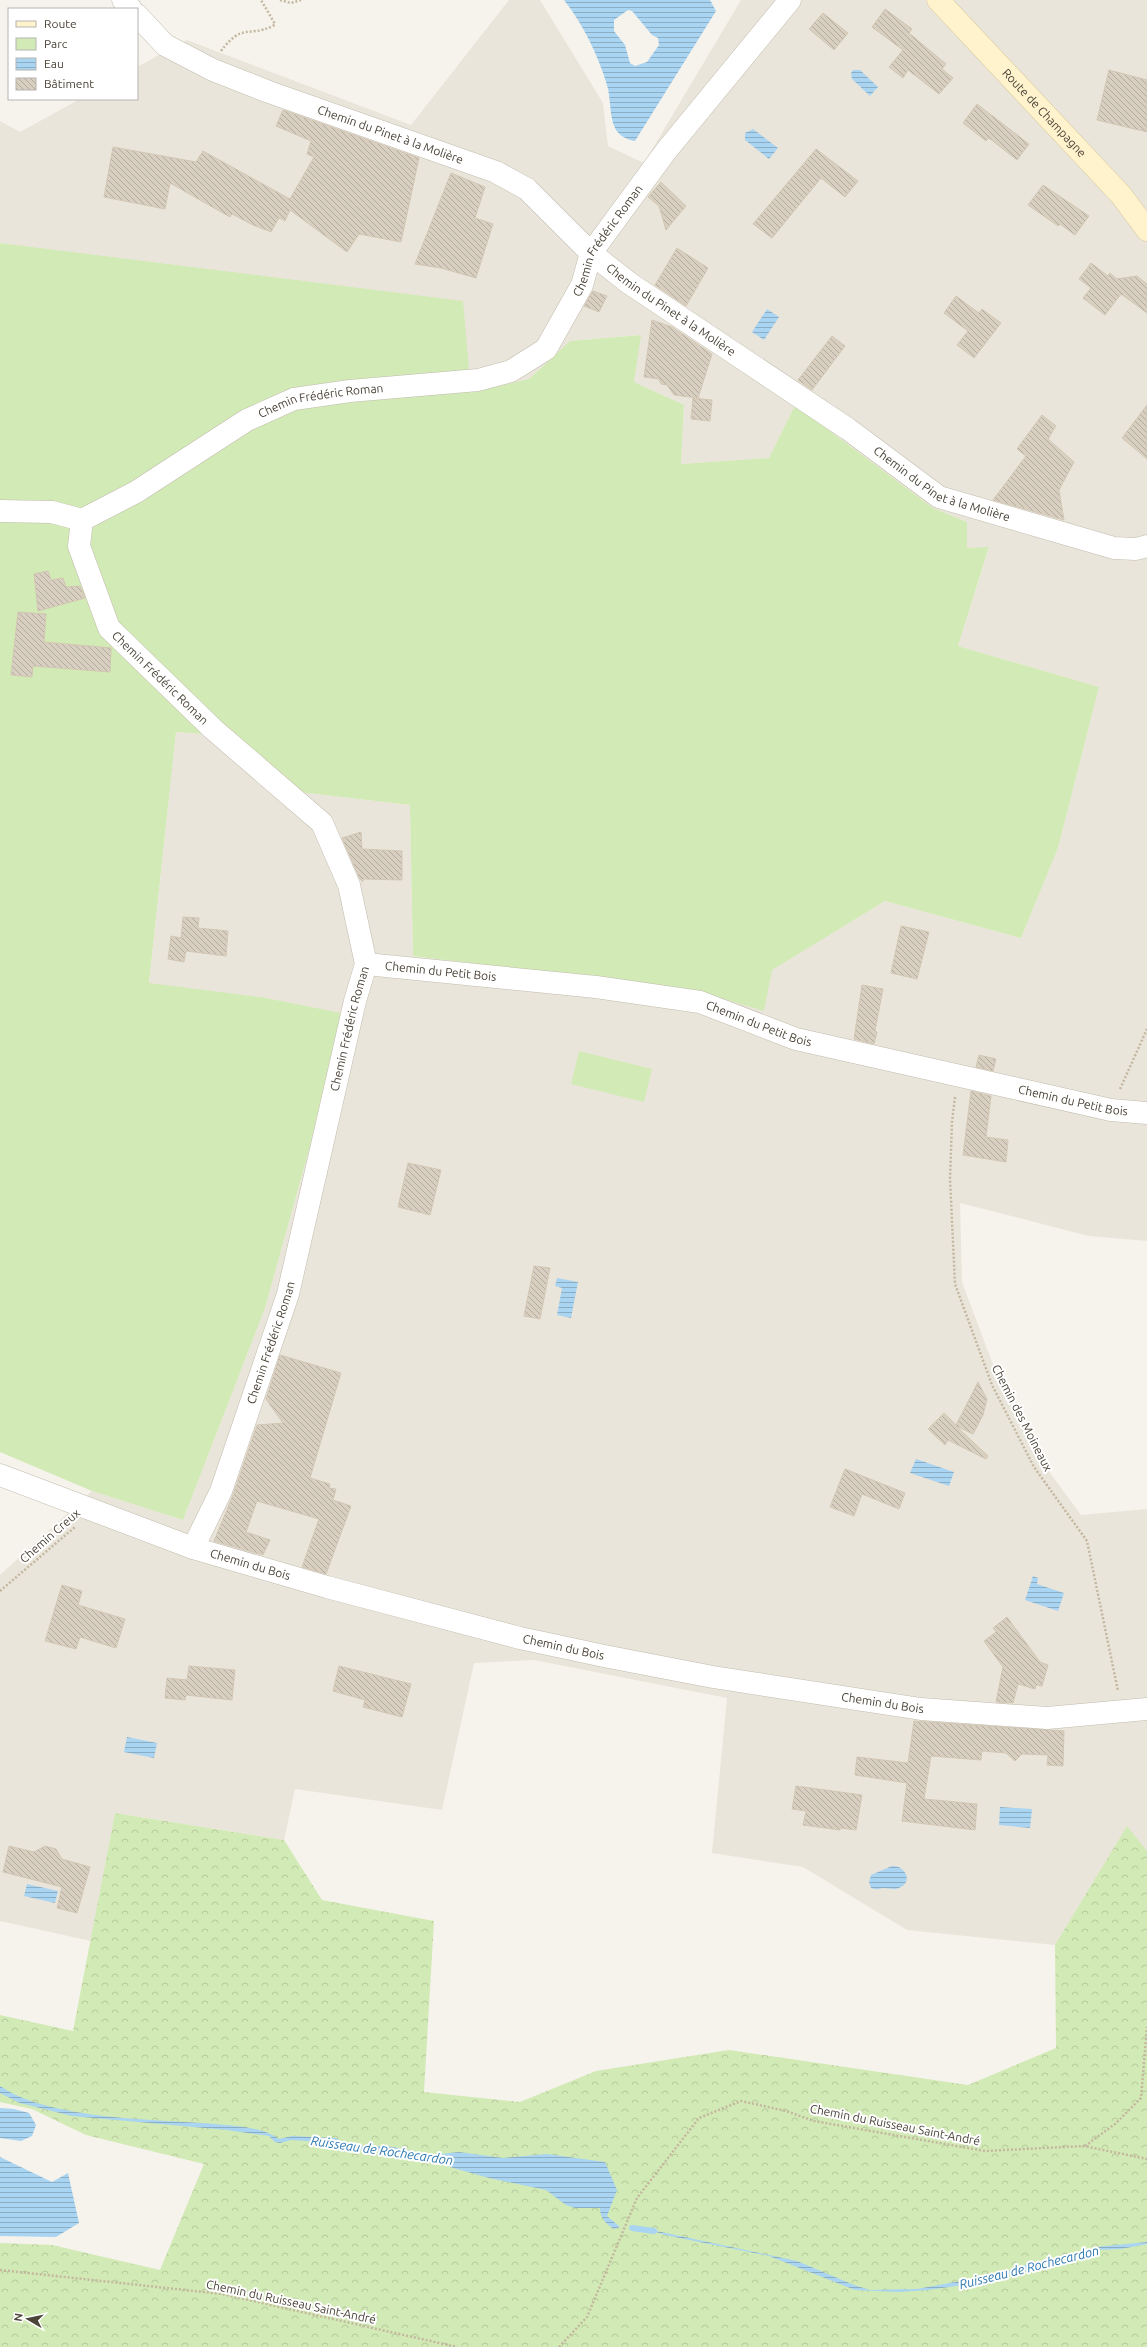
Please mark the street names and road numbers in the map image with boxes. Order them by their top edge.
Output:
street label: Route de Champagne [1000,66,1089,159]
street label: Chemin du Pinet à la Molière [316,103,465,166]
street label: Chemin Frédéric Roman [570,182,645,299]
street label: Chemin du Pinet à la Molière [604,261,738,358]
street label: Chemin Frédéric Roman [256,381,384,420]
street label: Chemin du Pinet à la Molière [871,444,1012,523]
street label: Chemin Frédéric Roman [110,628,211,727]
street label: Chemin du Petit Bois [384,959,497,983]
street label: Chemin Frédéric Roman [328,964,371,1092]
street label: Chemin du Petit Bois [704,998,813,1048]
street label: Chemin du Petit Bois [1017,1082,1128,1117]
street label: Chemin Frédéric Roman [244,1280,297,1406]
street label: Chemin des Moineaux [990,1362,1055,1473]
street label: Chemin Creux [17,1506,82,1565]
street label: Chemin du Bois [209,1546,292,1582]
street label: Chemin du Bois [522,1632,606,1662]
street label: Chemin du Bois [841,1690,924,1715]
street label: Chemin du Ruisseau Saint-André [809,2102,981,2147]
street label: Chemin du Ruisseau Saint-André [205,2277,377,2326]

